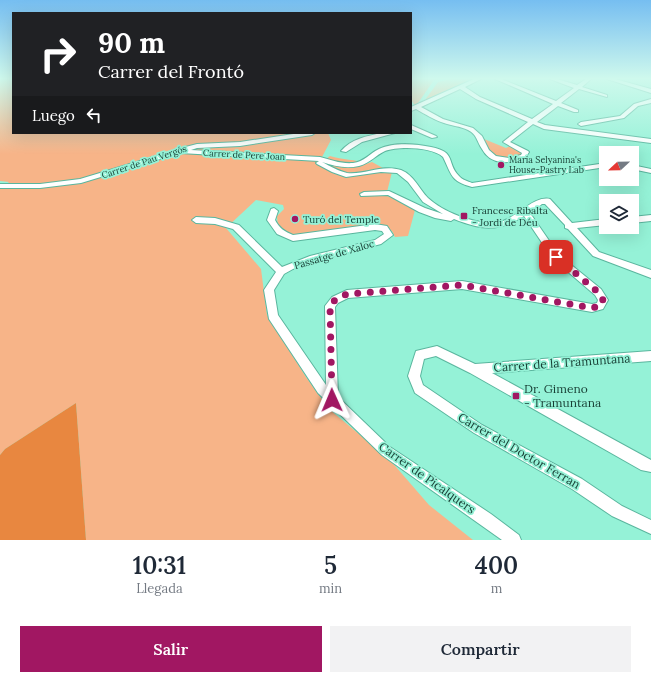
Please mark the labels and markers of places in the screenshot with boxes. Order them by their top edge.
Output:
place label: Maria Selyanina's House-Pastry Lab [509,154,584,175]
marker: Maria Selyanina's House-Pastry Lab [496,160,506,170]
place label: Francesc Ribalta - Jordi de Déu [472,204,548,229]
marker: Francesc Ribalta - Jordi de Déu [459,211,469,221]
place label: Turó del Temple [303,213,380,226]
marker: Turó del Temple [290,214,300,224]
pin [539,240,573,274]
place label: Dr. Gimeno - Tramuntana [524,381,601,410]
marker: Dr. Gimeno - Tramuntana [511,391,521,401]

